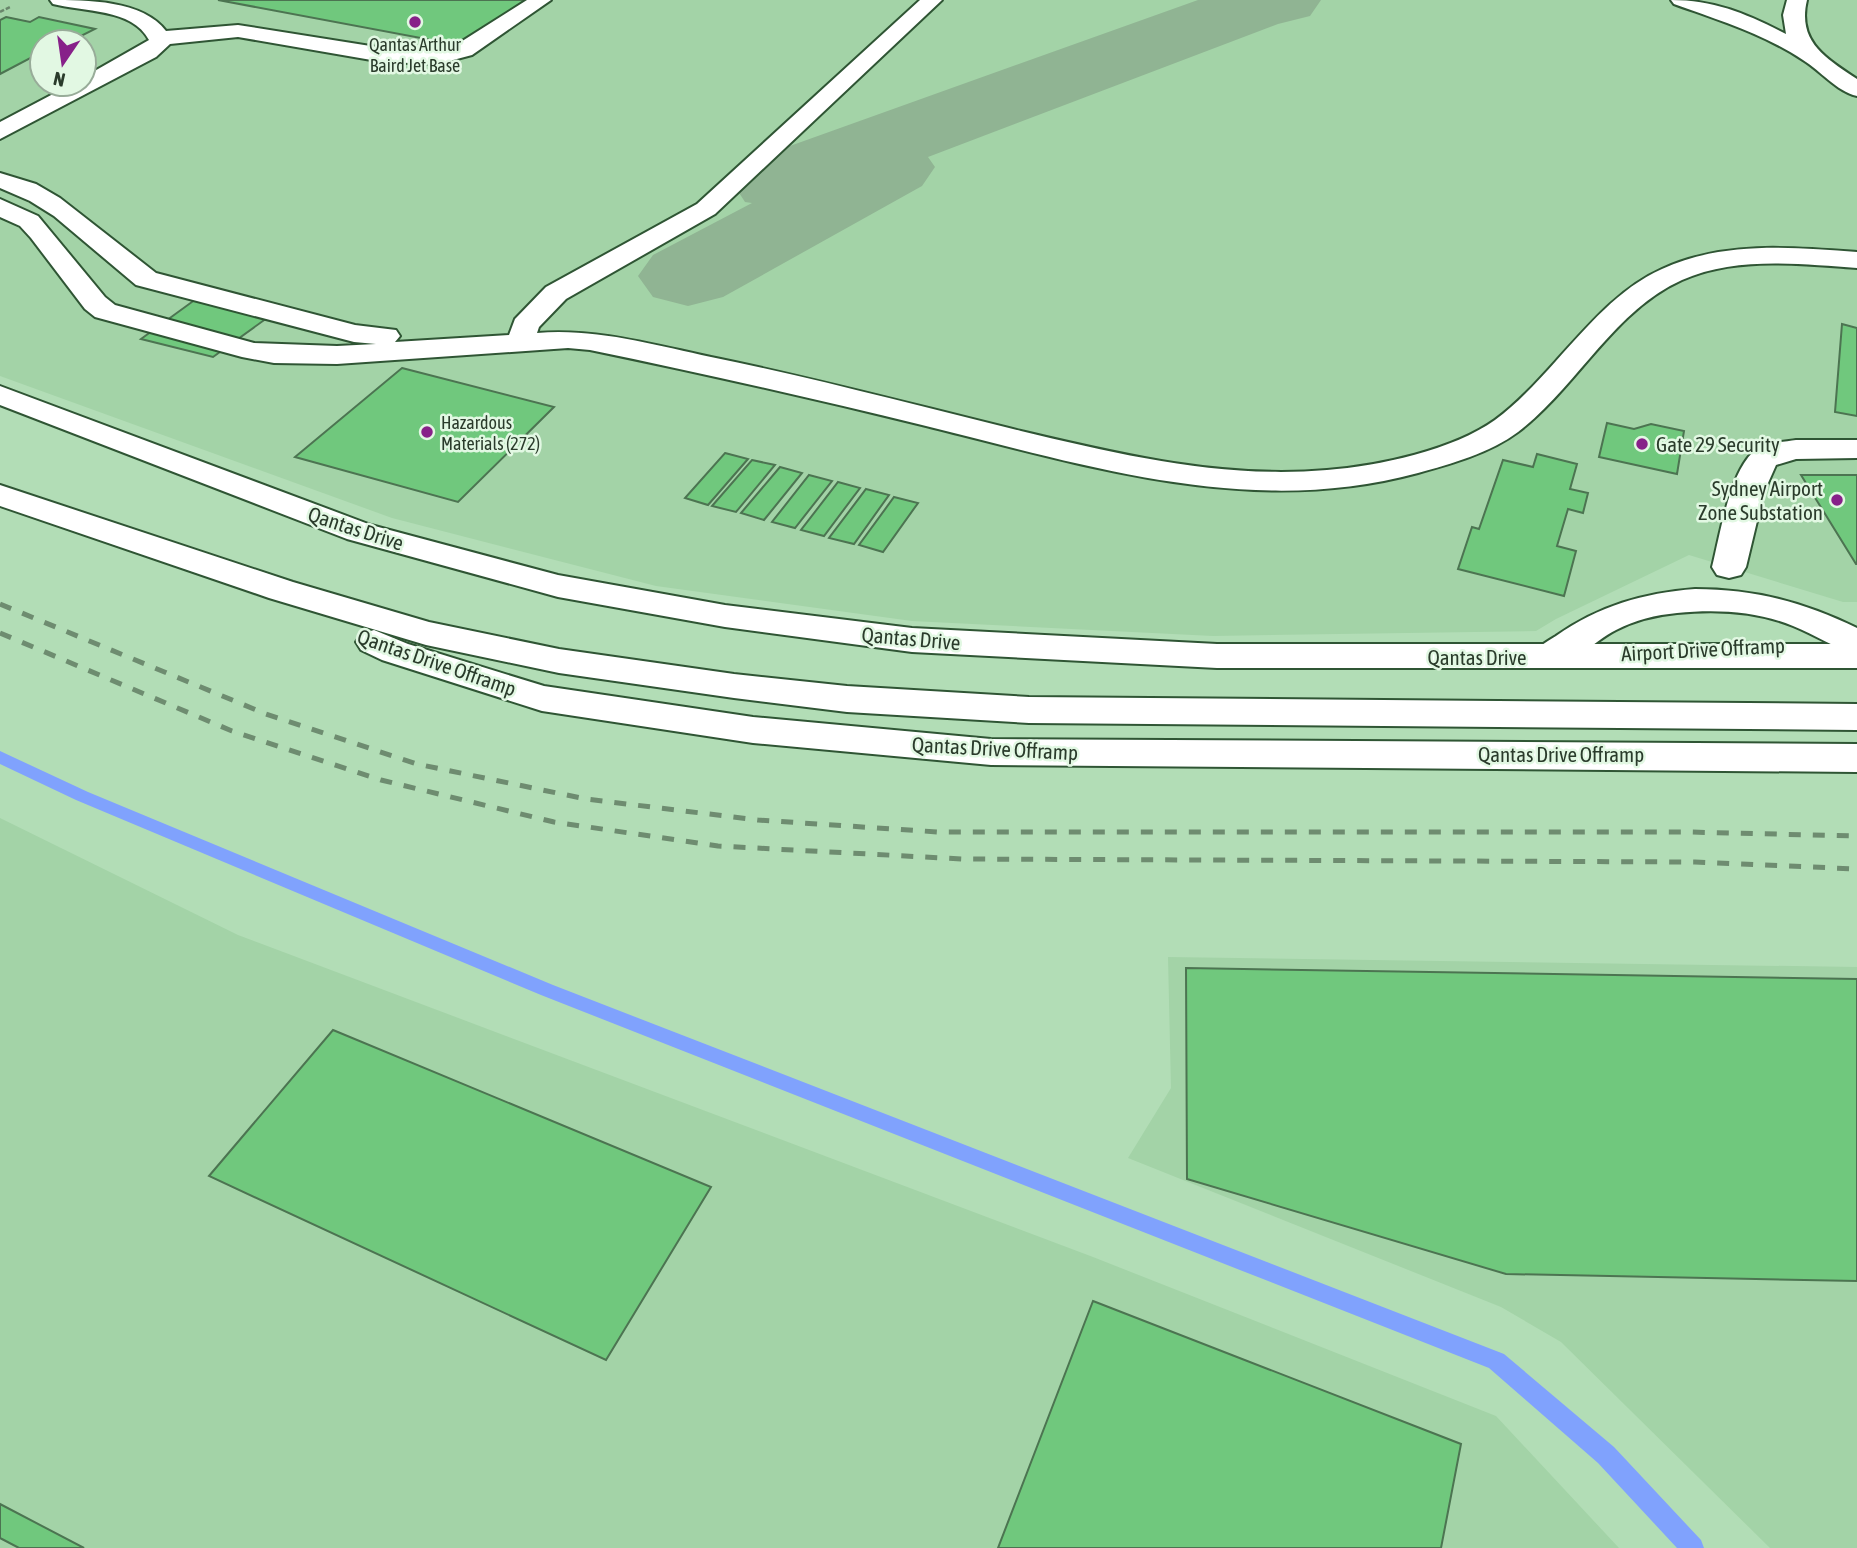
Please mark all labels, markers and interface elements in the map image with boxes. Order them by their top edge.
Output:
marker: Qantas Arthur Baird Jet Base [407,14,423,30]
north arrow [28,28,98,98]
place label: Qantas Arthur Baird Jet Base [369,34,462,76]
text: N [51,68,67,92]
place label: Hazardous Materials (272) [441,412,540,454]
marker: Hazardous Materials (272) [419,424,435,440]
place label: Gate 29 Security [1656,432,1780,456]
marker: Gate 29 Security [1634,436,1650,452]
place label: Sydney Airport Zone Substation [1698,476,1823,524]
marker: Sydney Airport Zone Substation [1829,492,1845,508]
street label: Qantas Drive [305,501,407,555]
street label: Qantas Drive [861,622,961,654]
street label: Qantas Drive Offramp [355,624,520,700]
street label: Airport Drive Offramp [1621,633,1786,665]
street label: Qantas Drive [1427,645,1527,669]
street label: Qantas Drive Offramp [911,732,1079,764]
street label: Qantas Drive Offramp [1478,742,1644,766]

